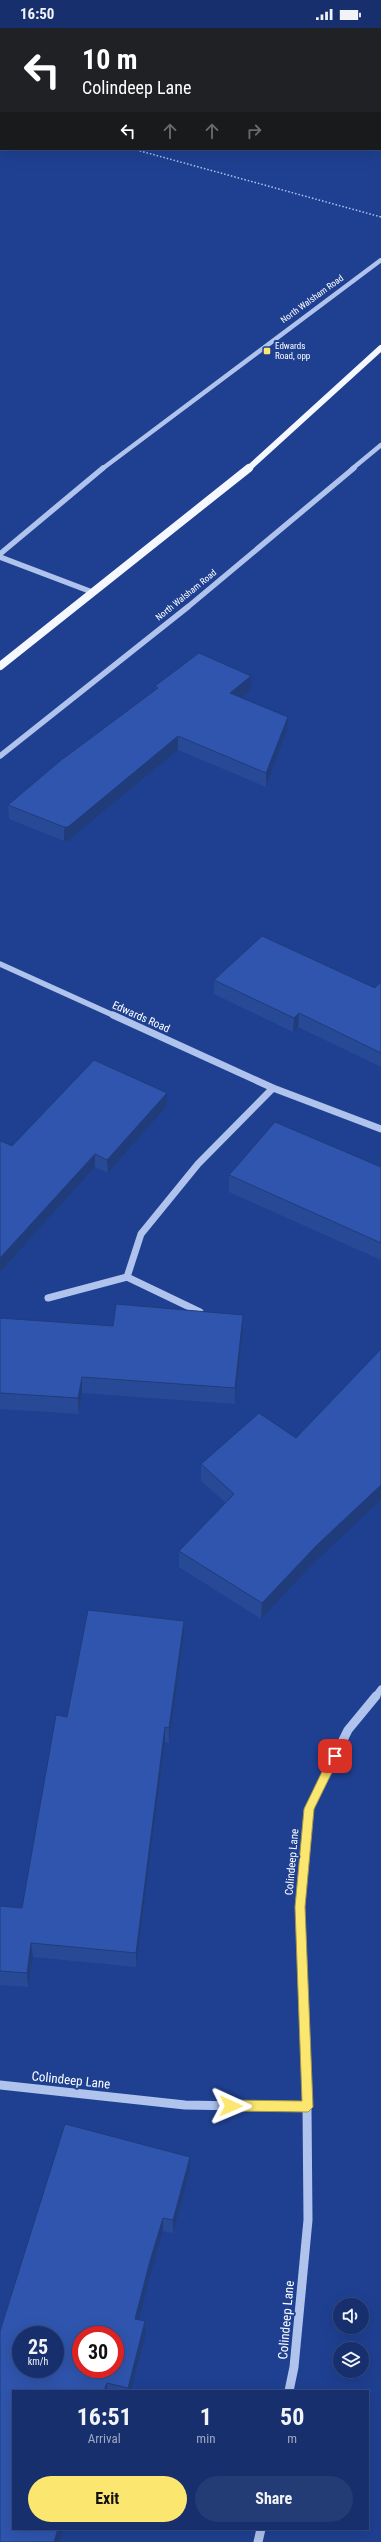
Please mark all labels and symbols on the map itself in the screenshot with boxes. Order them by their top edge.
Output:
street label: North Walsham Road [279,273,345,325]
place label: Edwards Road, opp [275,341,311,361]
marker: Edwards Road, opp [262,346,272,356]
street label: North Walsham Road [154,568,218,622]
street label: Edwards Road [110,999,172,1035]
pin [318,1739,352,1773]
street label: Colindeep Lane [283,1828,301,1896]
street label: Colindeep Lane [31,2068,111,2092]
position arrow [210,2085,252,2127]
street label: Colindeep Lane [275,2280,297,2360]
speed limit sign: 30 [72,2326,124,2378]

